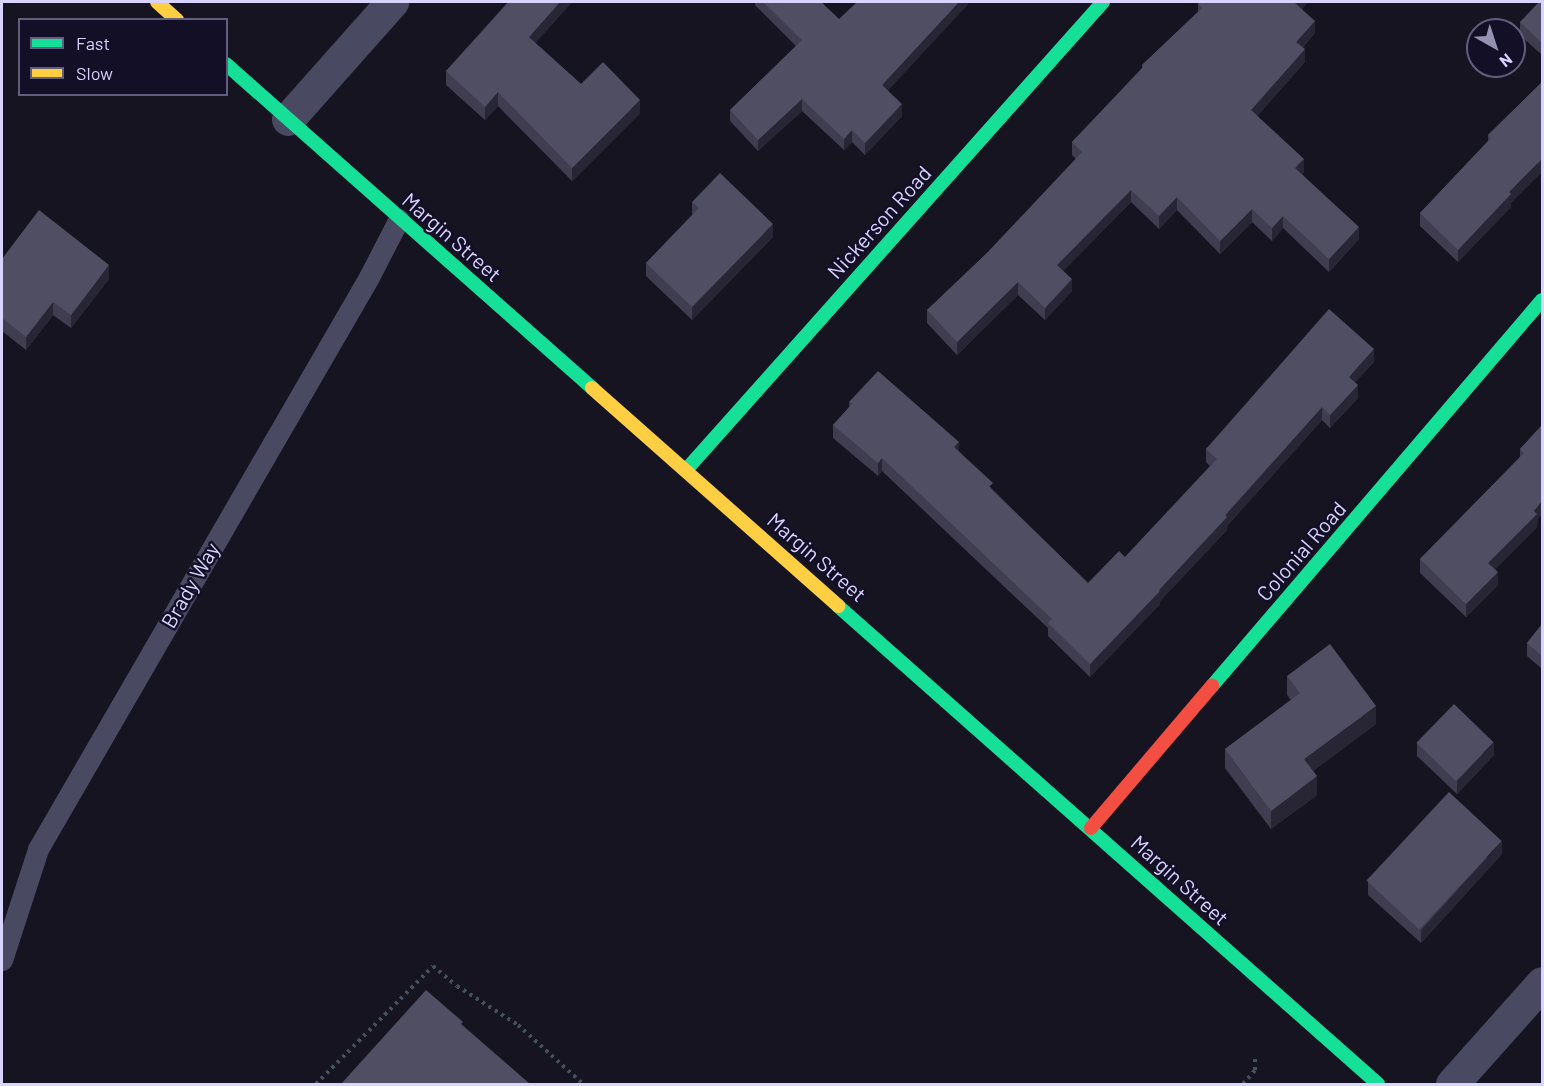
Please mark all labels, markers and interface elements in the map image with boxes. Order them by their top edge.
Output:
legend [18,18,228,96]
north arrow [1466,18,1526,78]
text: Fast [76,32,110,54]
text: N [1496,50,1517,72]
text: Slow [76,62,113,84]
street label: Nickerson Road [822,160,936,284]
street label: Margin Street [397,187,507,287]
street label: Colonial Road [1251,496,1351,606]
street label: Margin Street [762,507,872,607]
street label: Brady Way [155,538,225,632]
street label: Margin Street [1126,830,1234,930]

